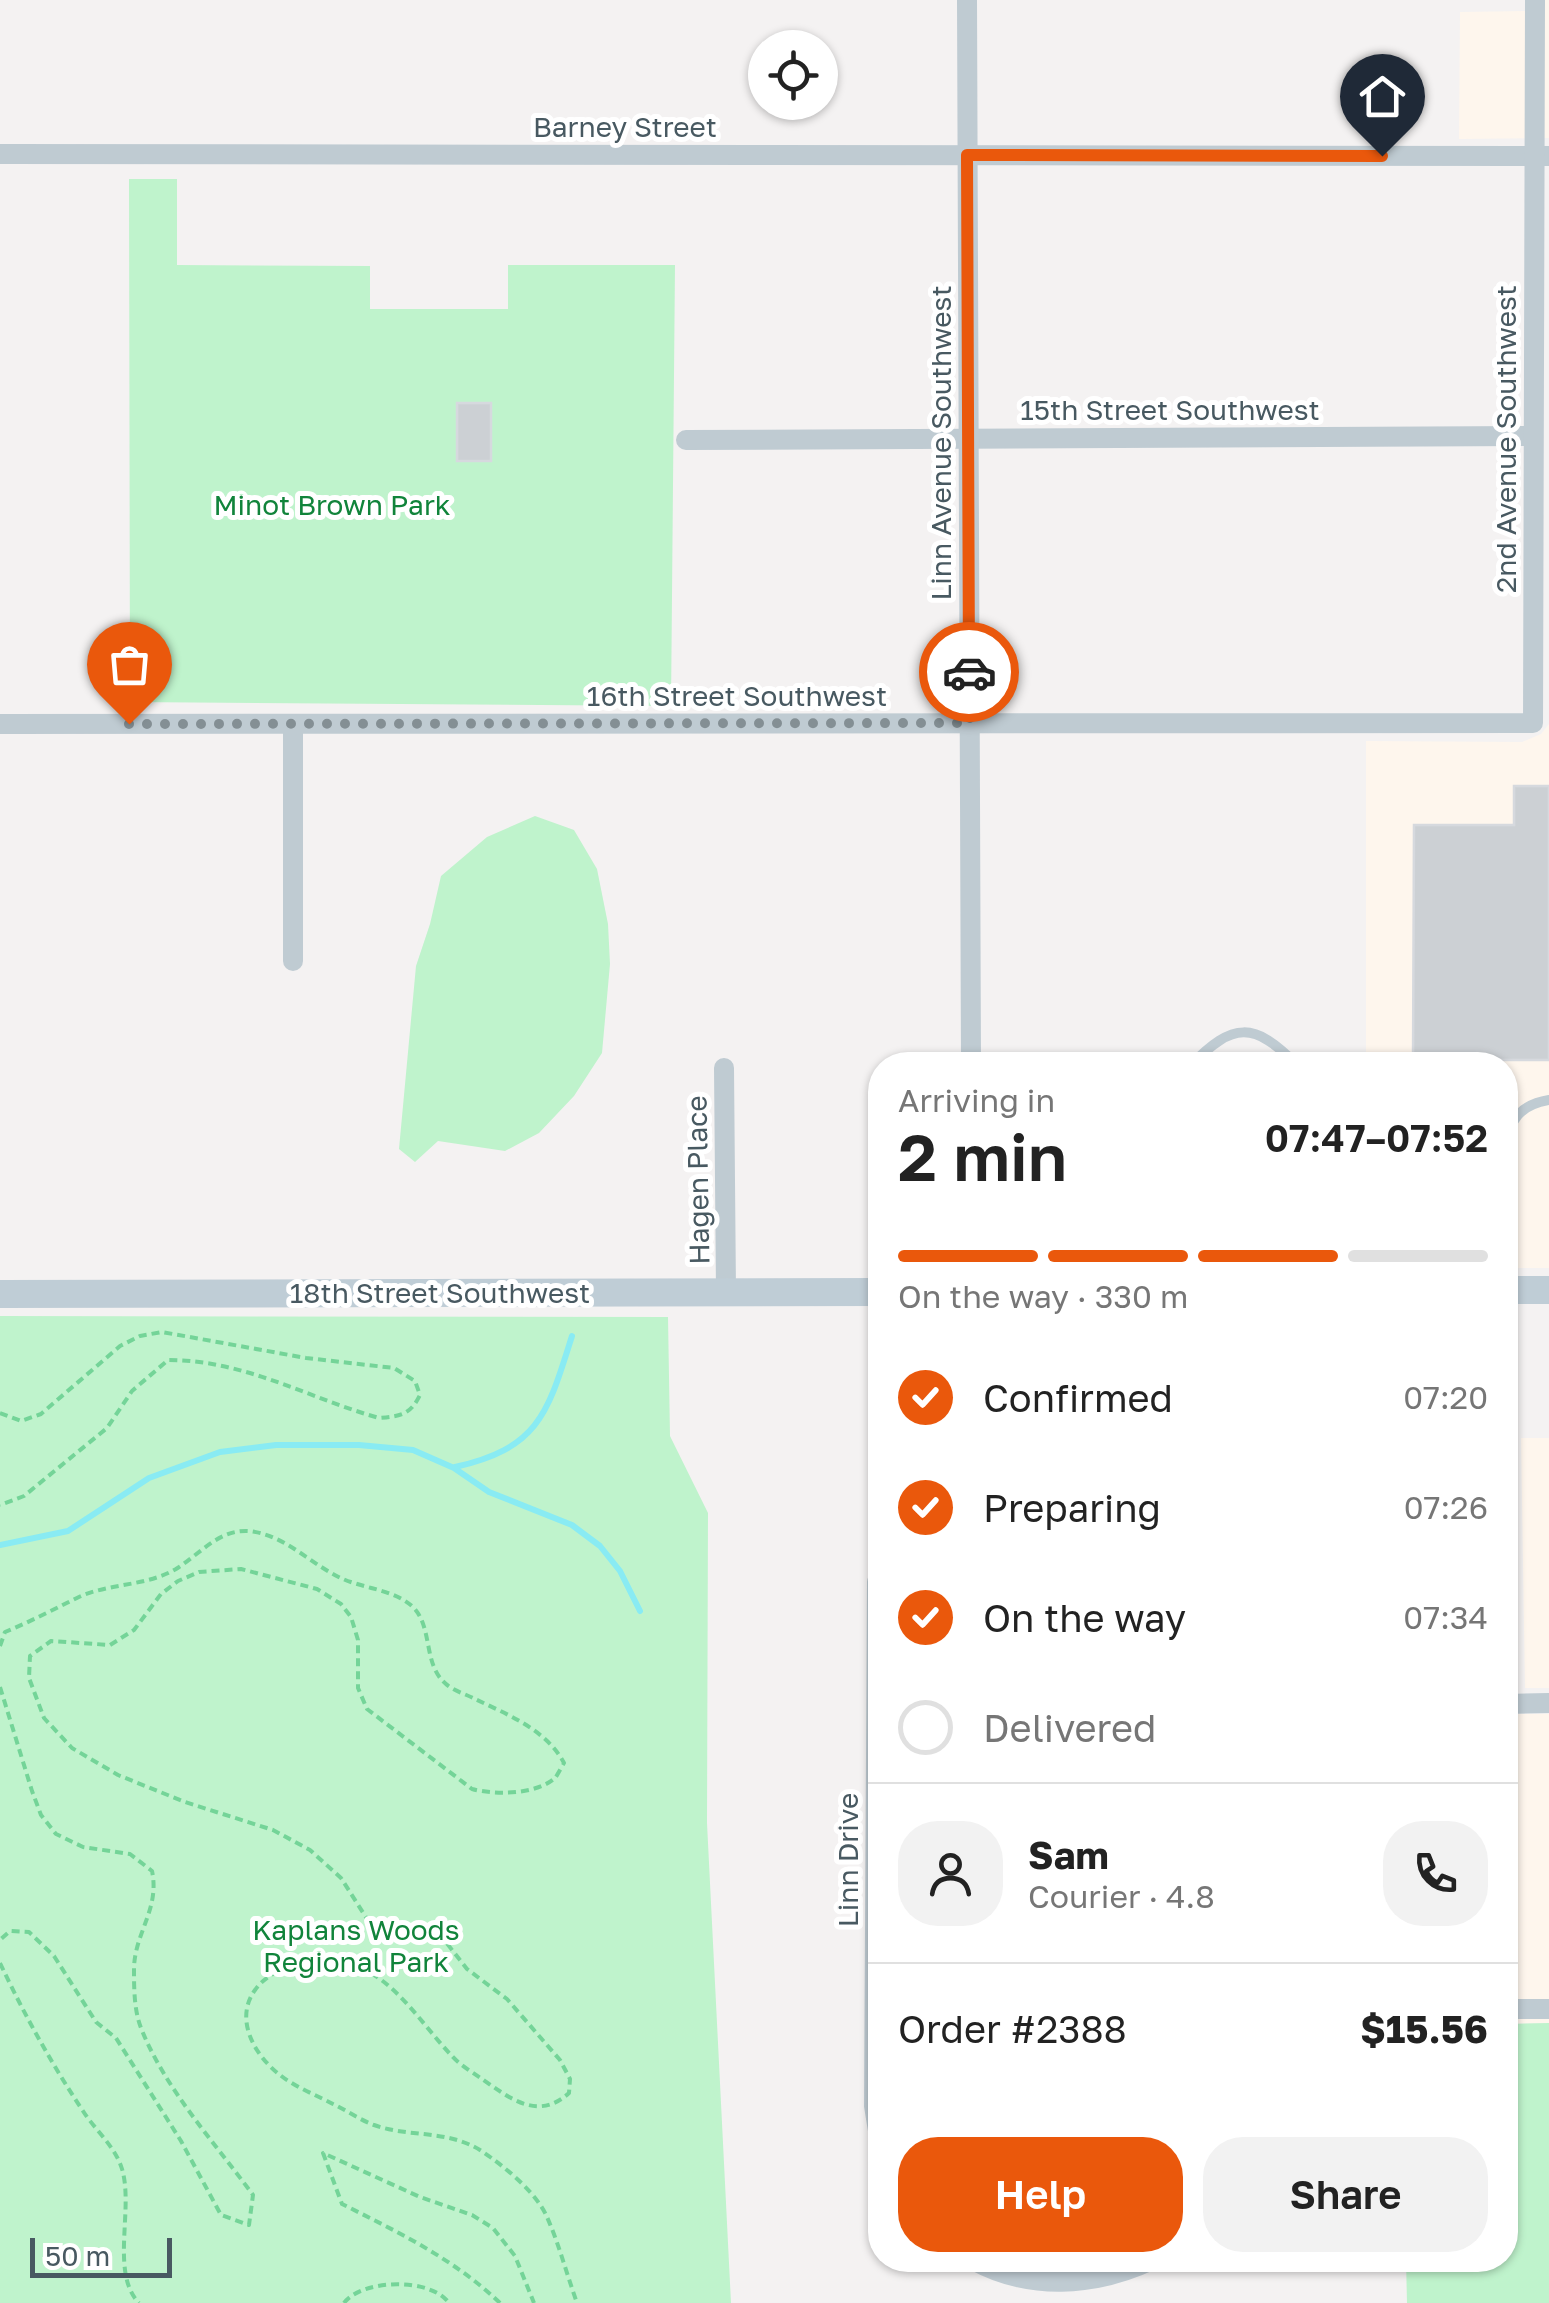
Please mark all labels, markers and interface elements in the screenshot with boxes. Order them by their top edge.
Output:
map controls [748,30,838,120]
button: locate [748,30,838,120]
pin [1340,54,1425,157]
icon: home [1355,69,1410,124]
street label: Barney Street [533,110,717,143]
street label: Linn Avenue Southwest [924,285,957,601]
street label: 2nd Avenue Southwest [1489,285,1522,593]
street label: 15th Street Southwest [1020,393,1320,426]
park label: Minot Brown Park [213,488,451,521]
pin [87,622,172,725]
courier [919,622,1019,722]
icon: bag [102,637,157,692]
icon: car [942,645,997,700]
street label: 16th Street Southwest [587,679,887,712]
text: Arriving in [898,1081,1055,1119]
street label: Hagen Place [680,1095,715,1265]
text: 07:47–07:52 [1265,1115,1488,1160]
text: 2 min [898,1117,1067,1195]
street label: 18th Street Southwest [290,1276,590,1309]
text: On the way · 330 m [898,1277,1188,1315]
icon: check [898,1370,953,1425]
text: Confirmed [983,1375,1173,1420]
text: 07:20 [1403,1378,1488,1416]
icon: check [898,1480,953,1535]
text: Preparing [983,1485,1161,1530]
text: 07:26 [1404,1488,1488,1526]
icon: check [898,1590,953,1645]
text: On the way [983,1595,1186,1640]
text: 07:34 [1403,1598,1488,1636]
text: Delivered [983,1705,1156,1750]
street label: Linn Drive [831,1793,864,1927]
button: person [898,1821,1003,1926]
button: phone [1383,1821,1488,1926]
text: Sam [1028,1832,1109,1877]
text: Courier · 4.8 [1028,1877,1215,1915]
park label: Kaplans Woods Regional Park [252,1913,460,1978]
text: Order #2388 [898,2006,1127,2051]
text: $15.56 [1360,2006,1488,2051]
button: Help [898,2137,1183,2252]
button: Share [1203,2137,1488,2252]
scale bar [30,2233,172,2278]
text: 50 m [45,2239,110,2272]

